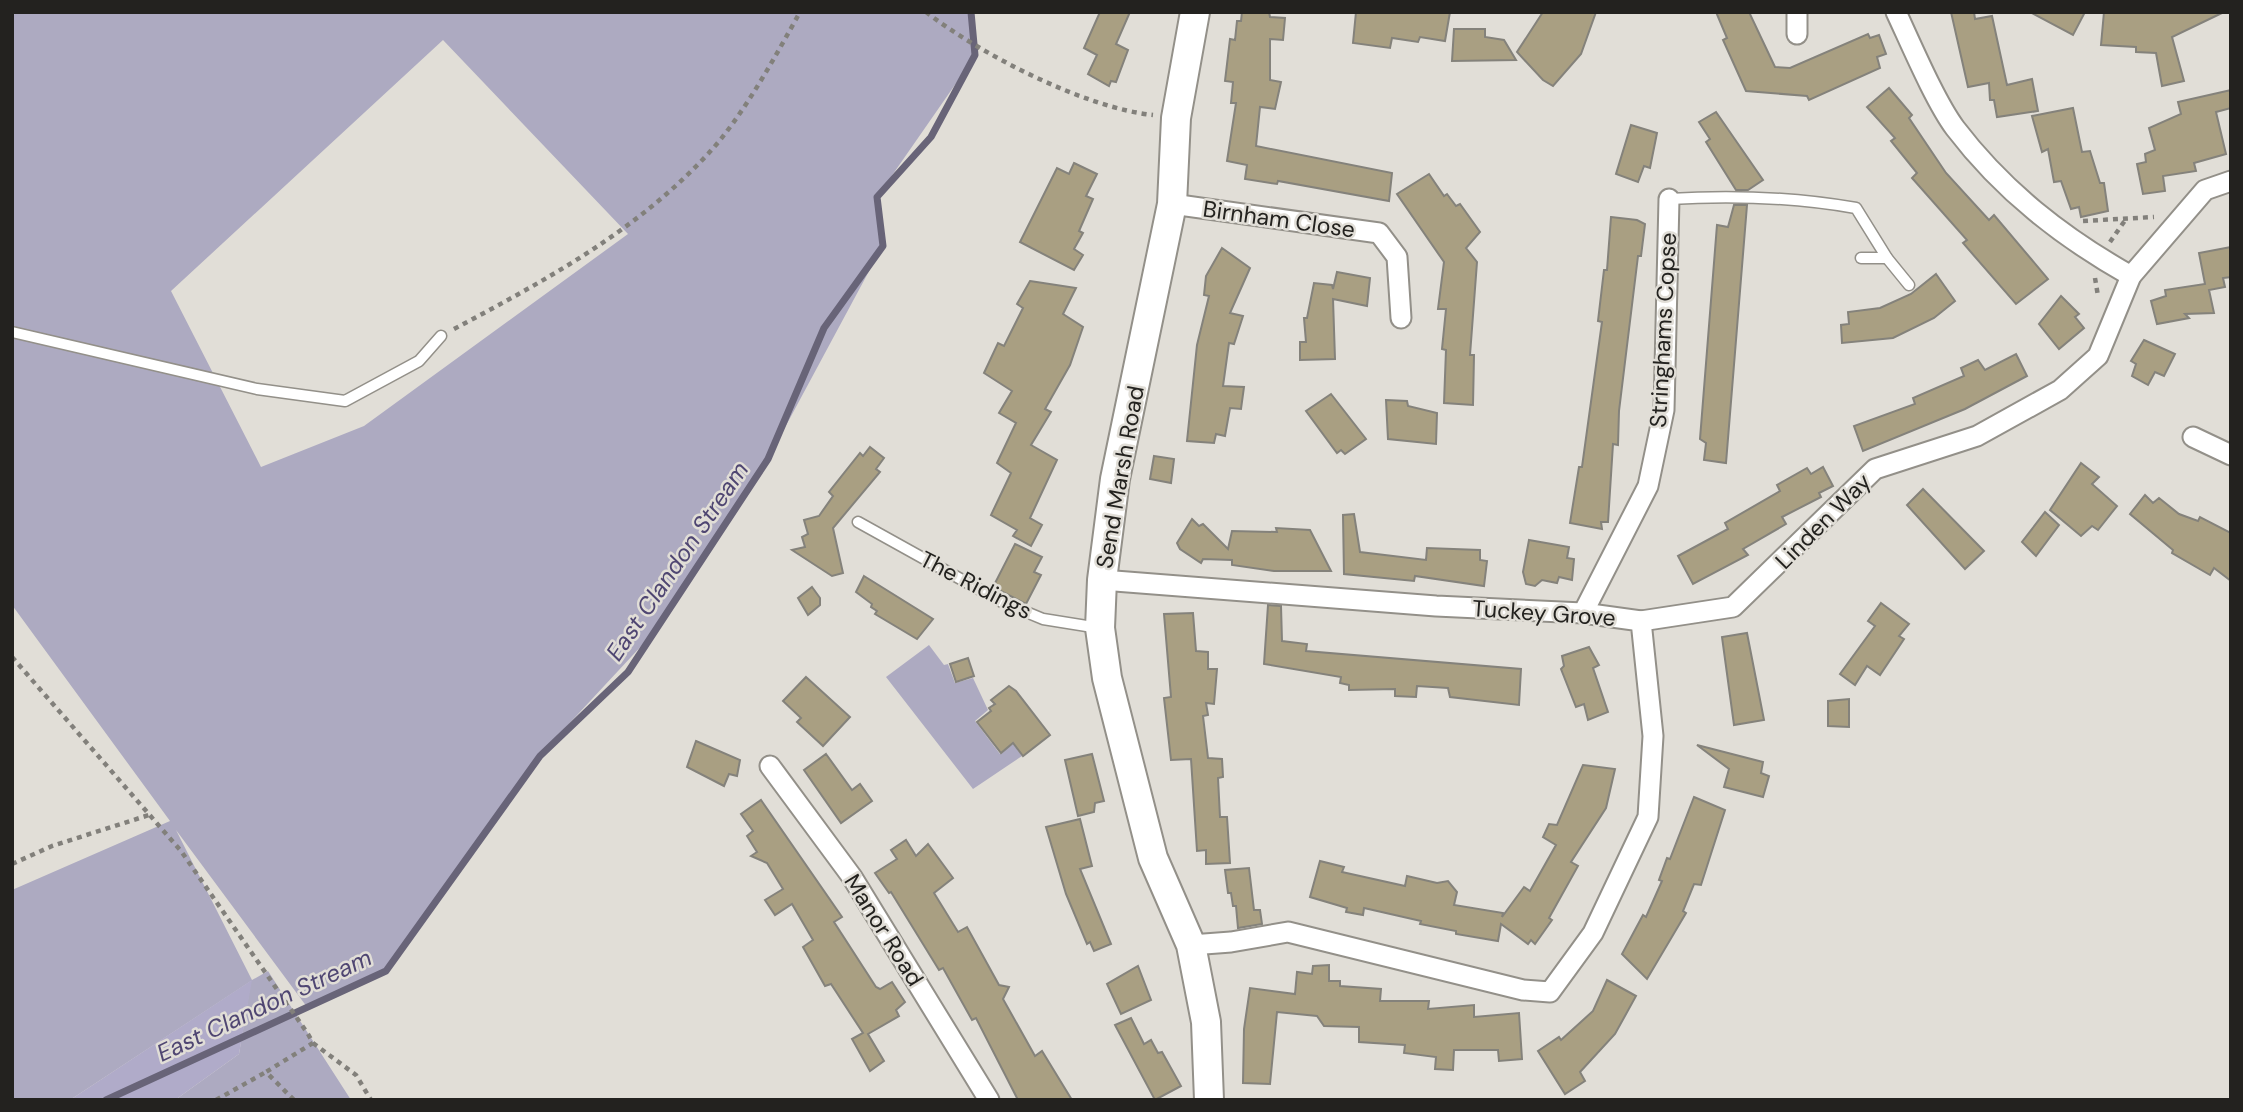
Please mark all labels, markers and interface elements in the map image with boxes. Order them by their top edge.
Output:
street label: Birnham Close [1201,193,1357,245]
street label: Stringhams Copse [1643,232,1683,428]
street label: Send Marsh Road [1089,383,1151,571]
water label: East Clandon Stream [599,456,755,666]
street label: Linden Way [1769,466,1878,575]
street label: The Ridings [915,544,1037,626]
street label: Tuckey Grove [1471,593,1617,633]
street label: Manor Road [838,868,930,992]
water label: East Clandon Stream [152,942,376,1068]

